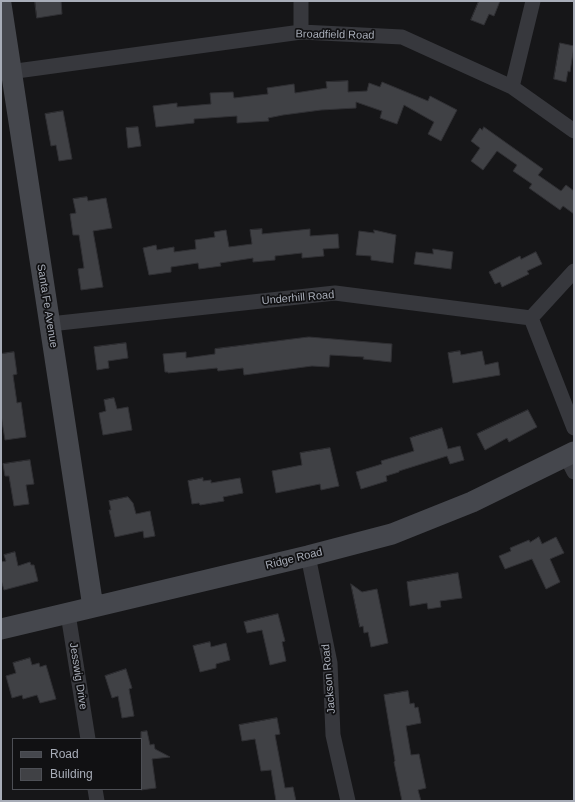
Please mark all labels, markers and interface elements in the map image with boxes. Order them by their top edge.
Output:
street label: Broadfield Road [295,28,375,42]
street label: Santa Fe Avenue [34,263,60,349]
street label: Underhill Road [261,288,335,308]
street label: Ridge Road [264,546,324,572]
street label: Jesswig Drive [66,641,90,711]
street label: Jackson Road [319,644,339,714]
legend [12,738,142,790]
text: Road [50,747,79,761]
text: Building [50,767,93,781]

